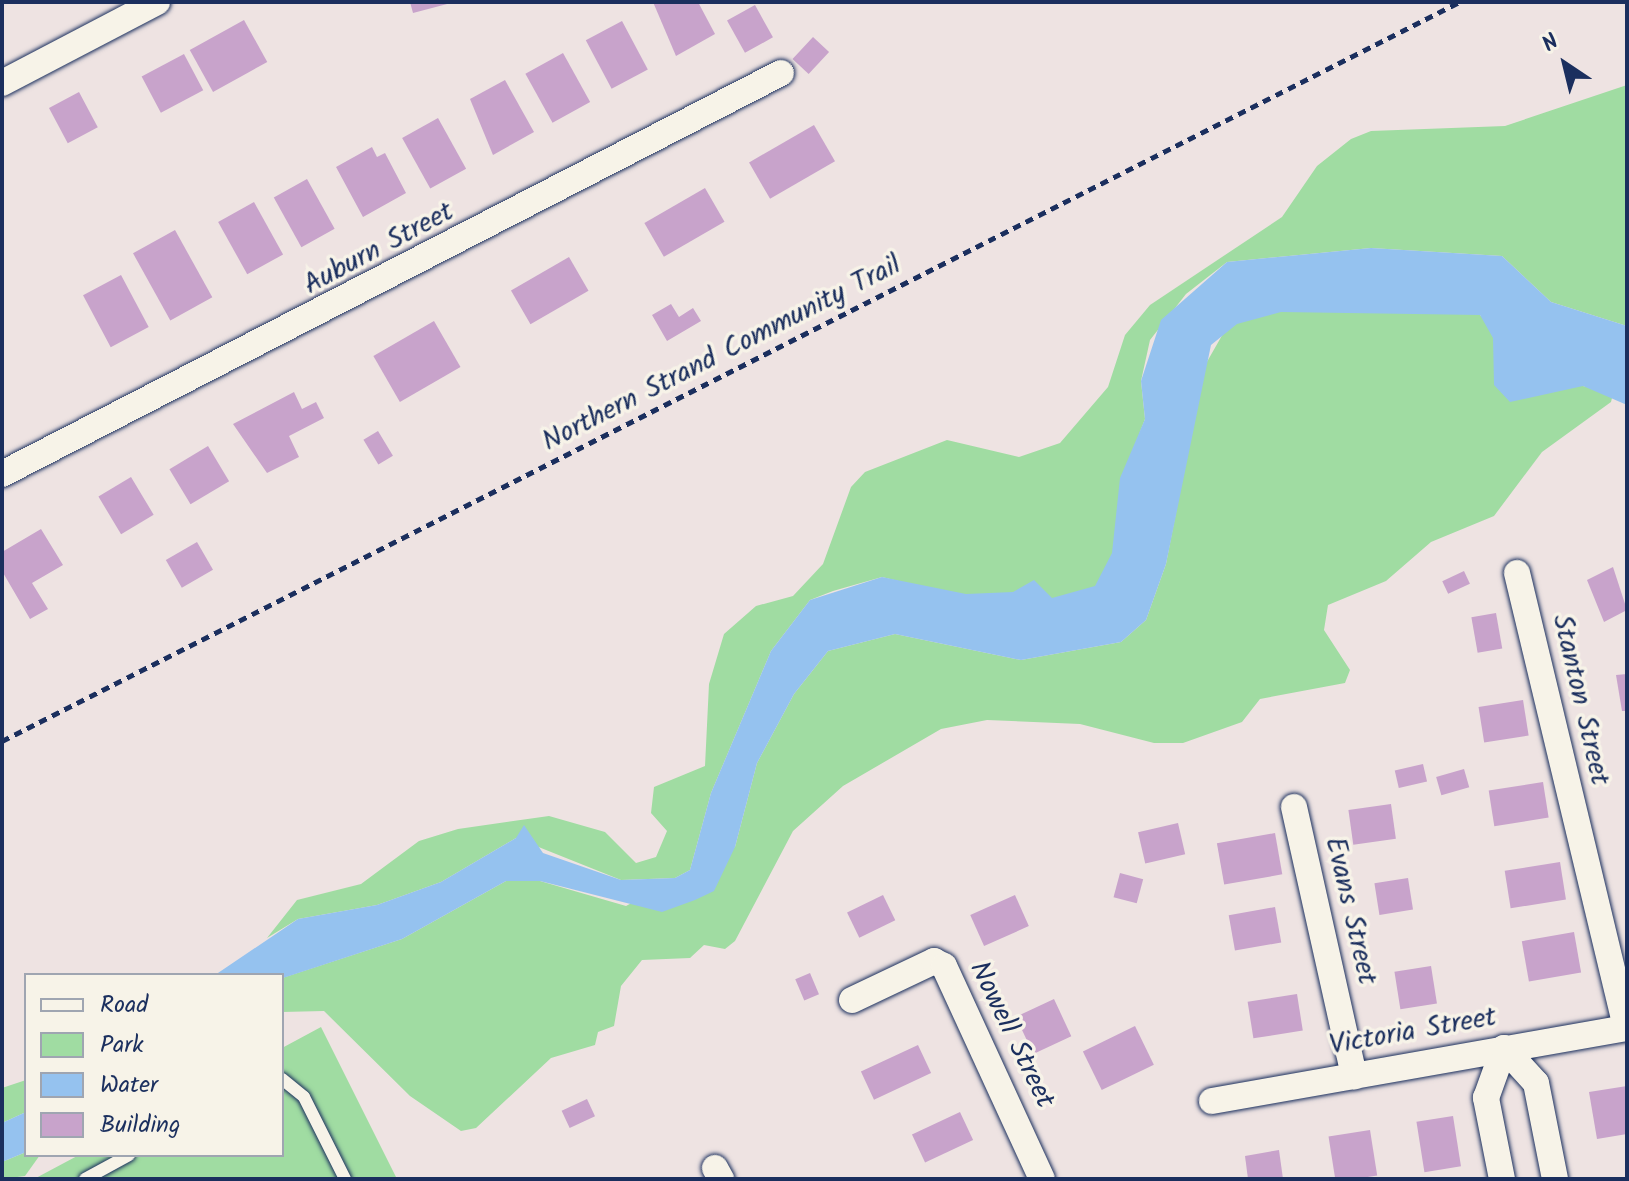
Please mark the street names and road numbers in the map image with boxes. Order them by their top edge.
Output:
street label: Auburn Street [298,195,460,303]
street label: Northern Strand Community Trail [537,249,907,459]
street label: Stanton Street [1544,611,1616,789]
street label: Evans Street [1317,834,1383,988]
street label: Nowell Street [961,956,1061,1114]
street label: Victoria Street [1327,1001,1499,1063]

